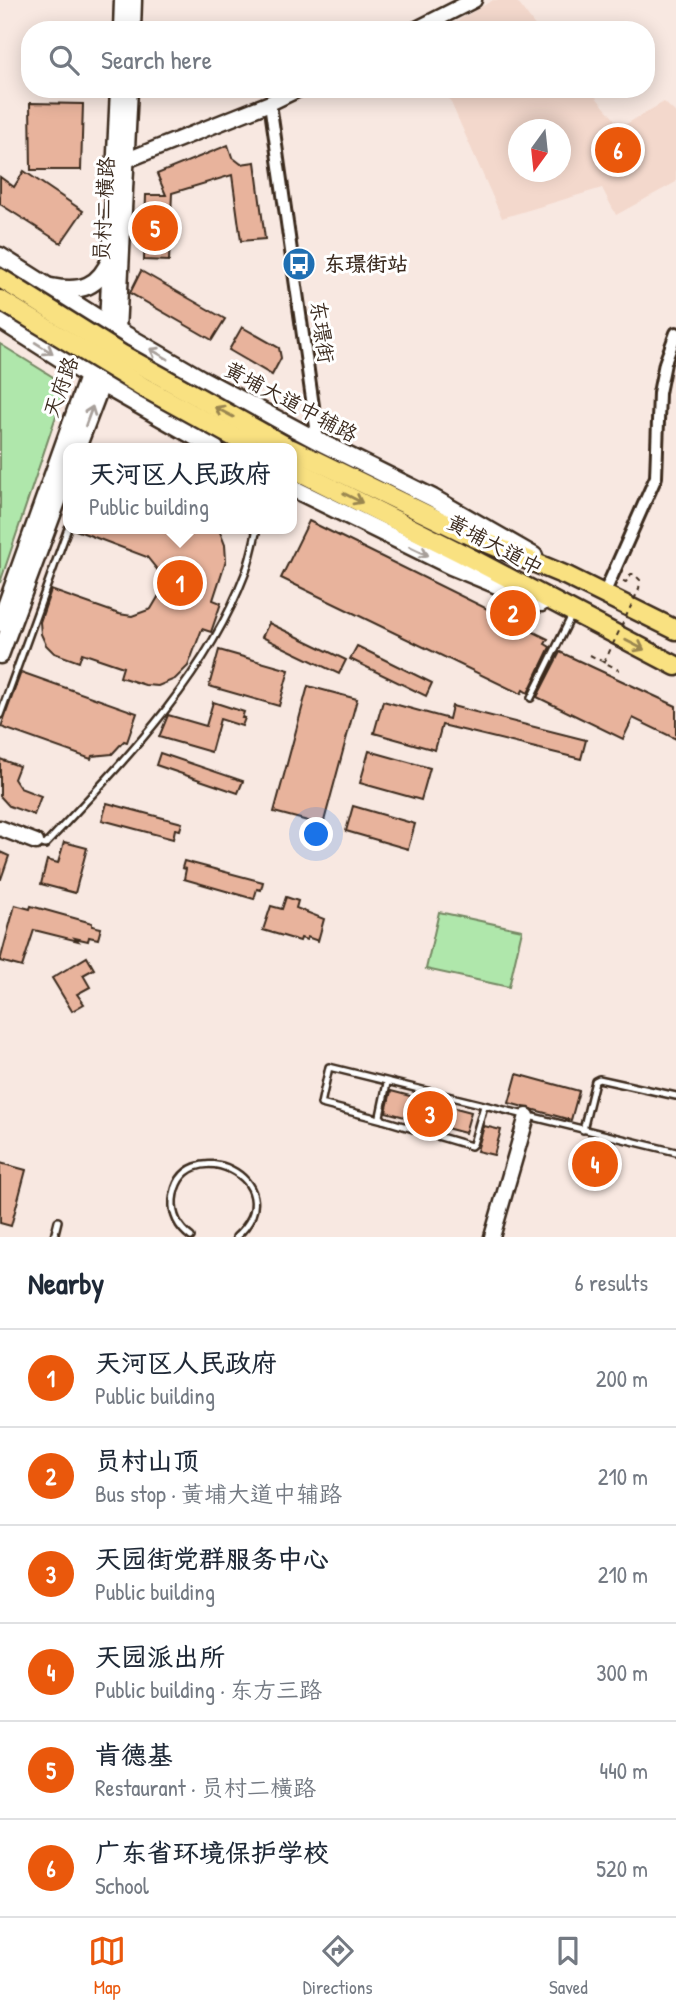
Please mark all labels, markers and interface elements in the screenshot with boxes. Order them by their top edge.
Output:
search box [21,21,655,98]
icon: search [45,41,83,79]
text: Search here [101,42,212,77]
north arrow [508,119,571,182]
pin: 6 [595,124,641,176]
street label: 员村二横路 [86,156,121,262]
pin: 5 [132,202,178,254]
bus stop icon: 东璟街站 [280,245,318,283]
place label: 东璟街站 [324,249,408,278]
street label: 东璟街 [304,299,341,365]
one-way arrow [33,342,53,356]
one-way arrow [150,347,170,361]
street label: 天府路 [36,352,85,421]
street label: 黄埔大道中辅路 [220,354,363,449]
one-way arrow [84,405,96,427]
one-way arrow [214,405,235,419]
popup [63,443,297,534]
text: 天河区人民政府 [89,456,271,491]
text: Public building [89,491,209,522]
one-way arrow [342,492,363,506]
street label: 黄埔大道中 [442,507,548,582]
one-way arrow [408,545,429,558]
pin: 1 [157,557,203,609]
pin: 2 [490,587,536,639]
one-way arrow [624,639,645,652]
your location [299,817,333,851]
pin: 3 [407,1088,453,1140]
pin: 4 [572,1138,618,1190]
text: Nearby [28,1263,104,1303]
text: 6 results [575,1267,648,1298]
text: 天河区人民政府 [95,1345,277,1380]
text: 1 [47,1363,55,1394]
text: 200 m [596,1363,648,1394]
text: Public building [95,1380,215,1411]
text: 员村山顶 [95,1443,199,1478]
text: 2 [46,1461,56,1492]
text: 210 m [598,1461,648,1492]
text: Bus stop · 黄埔大道中辅路 [95,1478,342,1509]
text: 天园街党群服务中心 [95,1541,329,1576]
text: 3 [46,1559,56,1590]
text: 210 m [598,1559,648,1590]
text: Public building [95,1576,215,1607]
text: 天园派出所 [95,1639,225,1674]
text: 4 [47,1657,55,1688]
text: 300 m [596,1657,648,1688]
text: Public building · 东方三路 [95,1674,322,1705]
text: 肯德基 [95,1737,173,1772]
text: 5 [46,1755,56,1786]
text: 440 m [600,1755,648,1786]
text: Restaurant · 员村二横路 [95,1772,316,1803]
text: 广东省环境保护学校 [95,1835,329,1870]
text: 6 [46,1853,56,1884]
text: 520 m [596,1853,648,1884]
text: School [95,1870,149,1901]
tab: Map [88,1932,126,2000]
tab: Directions [303,1932,373,2000]
tab: Saved [549,1932,588,2000]

